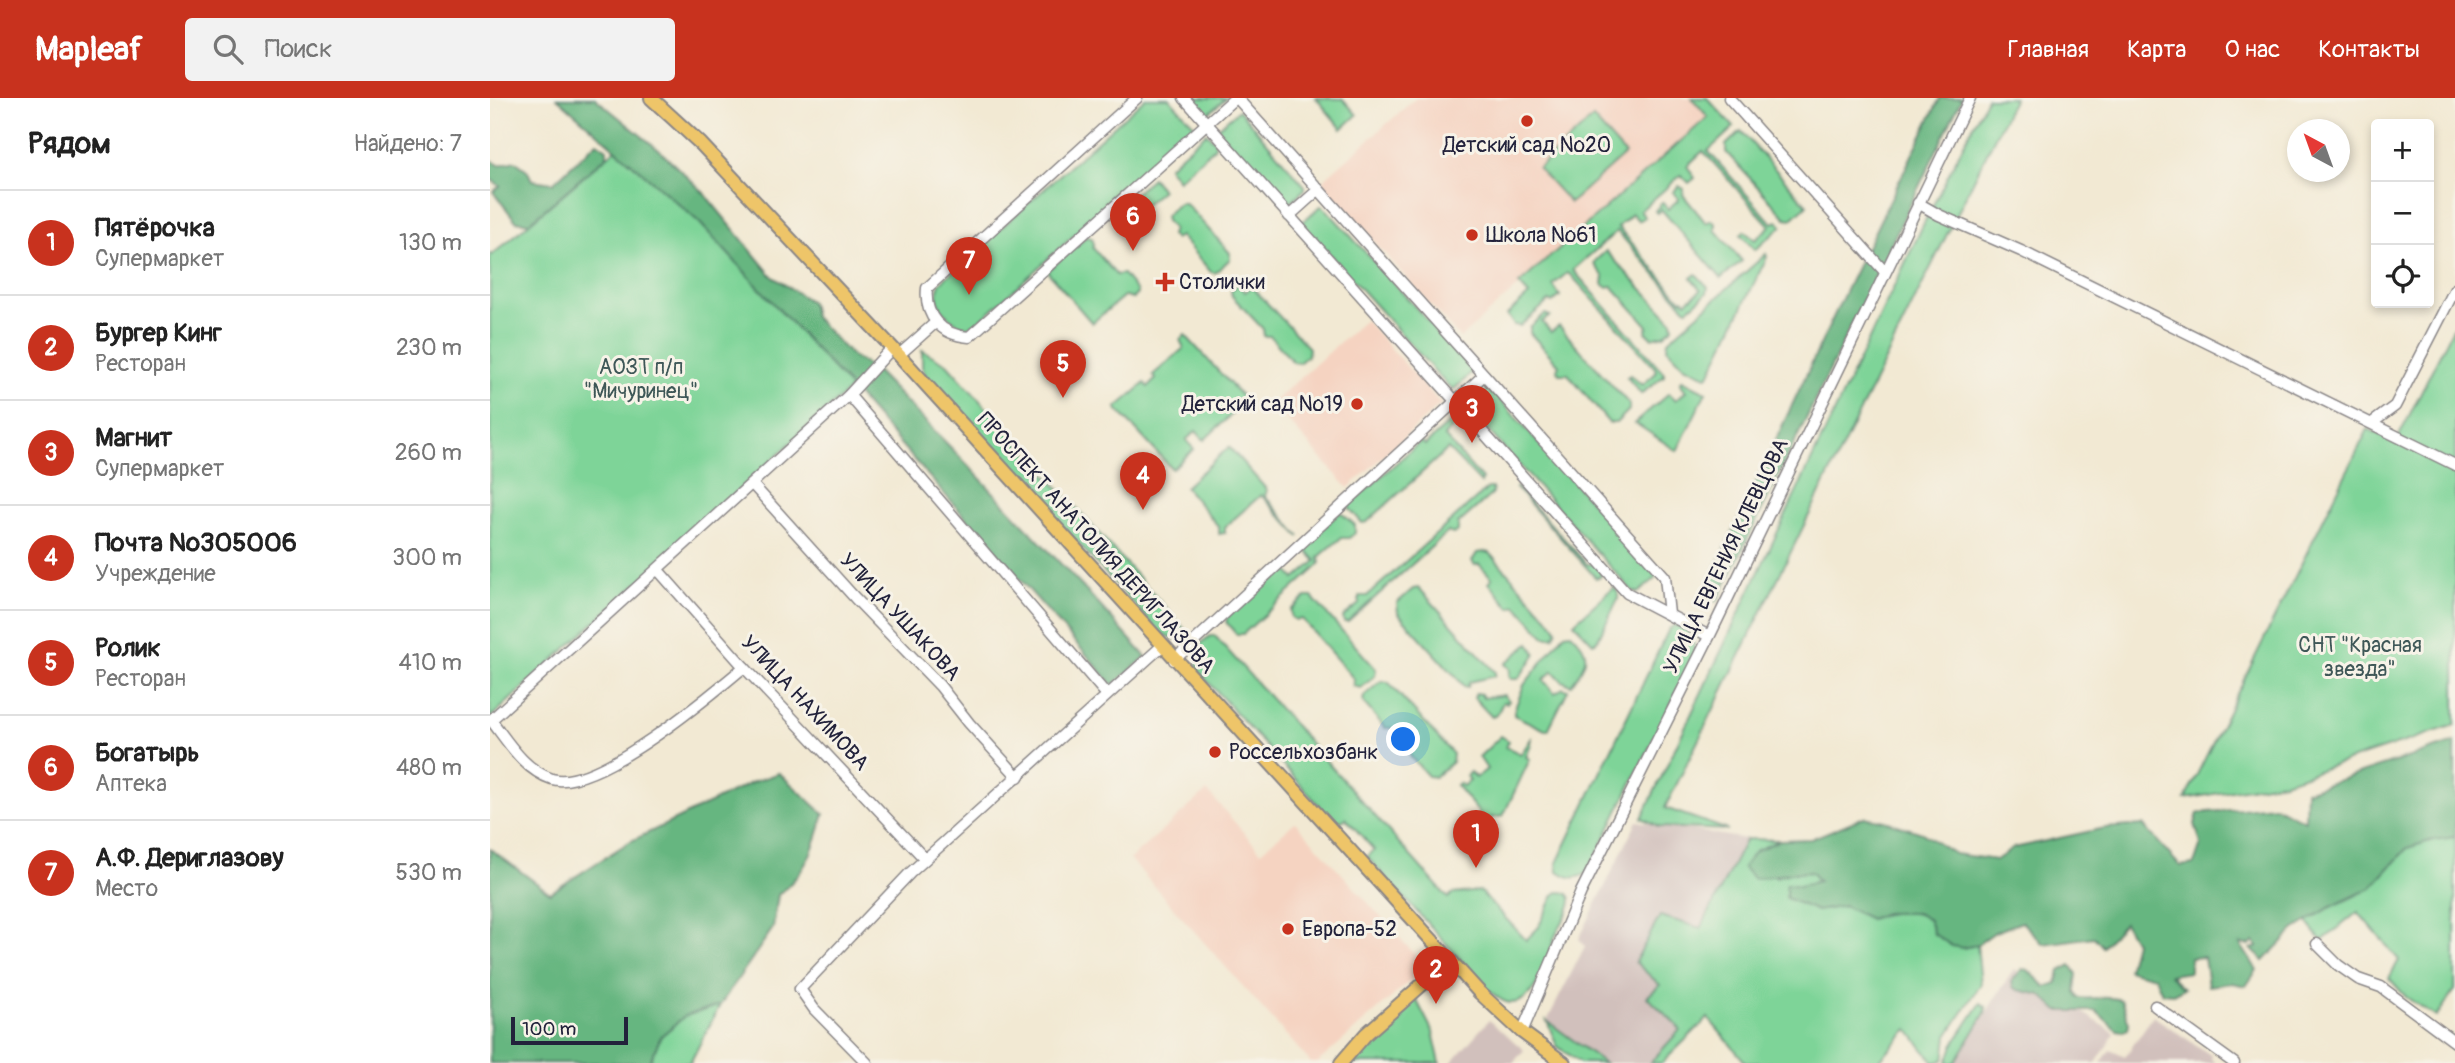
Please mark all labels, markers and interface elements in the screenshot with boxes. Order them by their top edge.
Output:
search box [185,18,675,81]
text: Mapleaf [35,29,143,70]
icon: search [209,30,247,68]
text: Поиск [265,33,332,65]
text: Главная [2008,35,2089,64]
text: Карта [2127,35,2187,64]
text: О нас [2225,35,2280,64]
text: Контакты [2318,35,2420,64]
marker: Детский сад №20 [1519,113,1535,129]
north arrow [2287,119,2350,182]
map controls [2371,119,2434,308]
button: + [2371,119,2434,182]
text: Рядом [28,125,111,162]
text: Найдено: 7 [353,129,462,158]
place label: Детский сад №20 [1442,132,1611,159]
button: − [2371,182,2434,245]
pin: 6 [1110,193,1156,251]
text: Пятёрочка [95,212,215,244]
place label: Школа №61 [1486,222,1597,249]
marker: Школа №61 [1464,227,1480,243]
text: 1 [47,228,56,257]
text: 130 m [399,228,462,257]
pin: 7 [946,237,992,295]
text: Супермаркет [95,244,224,273]
button: locate [2371,245,2434,308]
place label: Столички [1179,269,1265,296]
marker: Столички [1157,274,1173,290]
text: Бургер Кинг [95,317,222,349]
text: 2 [45,333,57,362]
text: 230 m [396,333,462,362]
pin: 5 [1040,340,1086,398]
text: Ресторан [95,349,186,378]
park label: АОЗТ п/п "Мичуринец" [584,354,698,405]
pin: 3 [1449,385,1495,443]
place label: Детский сад №19 [1181,391,1343,418]
marker: Детский сад №19 [1349,396,1365,412]
street label: ПРОСПЕКТ АНАТОЛИЯ ДЕРИГЛАЗОВА [971,407,1221,679]
text: Магнит [95,422,172,454]
street label: УЛИЦА ЕВГЕНИЯ КЛЕВЦОВА [1657,434,1795,678]
text: 3 [45,438,57,467]
text: 260 m [395,438,462,467]
pin: 4 [1120,452,1166,510]
text: Супермаркет [95,454,224,483]
text: Почта №305006 [95,527,297,559]
text: 4 [44,543,58,572]
text: 300 m [392,543,462,572]
street label: УЛИЦА УШАКОВА [834,547,966,687]
text: Учреждение [95,559,216,588]
street label: УЛИЦА НАХИМОВА [735,630,875,776]
text: Ролик [95,632,161,664]
park label: СНТ "Красная звезда" [2298,632,2422,683]
text: 5 [45,648,57,677]
text: 410 m [399,648,462,677]
text: Ресторан [95,664,186,693]
your location [1386,722,1420,756]
text: Богатырь [95,737,200,769]
place label: Россельхозбанк [1229,739,1378,766]
marker: Россельхозбанк [1207,744,1223,760]
text: 6 [44,753,58,782]
text: 480 m [396,753,462,782]
text: Аптека [95,769,167,798]
pin: 1 [1453,810,1499,868]
text: А.Ф. Дериглазову [95,842,284,874]
text: 7 [45,858,57,887]
text: 530 m [396,858,462,887]
text: Место [95,874,158,903]
place label: Европа-52 [1302,916,1397,943]
marker: Европа-52 [1280,921,1296,937]
pin: 2 [1413,946,1459,1004]
scale bar [511,1014,628,1046]
text: 100 m [522,1017,576,1041]

